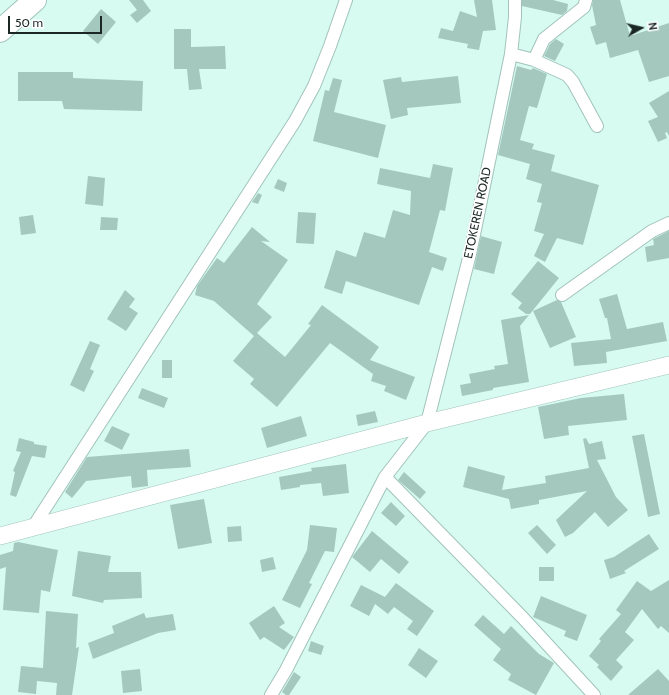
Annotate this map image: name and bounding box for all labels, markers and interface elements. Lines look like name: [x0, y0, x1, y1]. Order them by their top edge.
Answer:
scale bar: [10, 8, 104, 34]
north arrow: [621, 8, 661, 48]
text: 50 m: [15, 15, 43, 30]
text: N: [645, 22, 660, 31]
street label: ETOKEREN ROAD: [461, 166, 495, 260]

